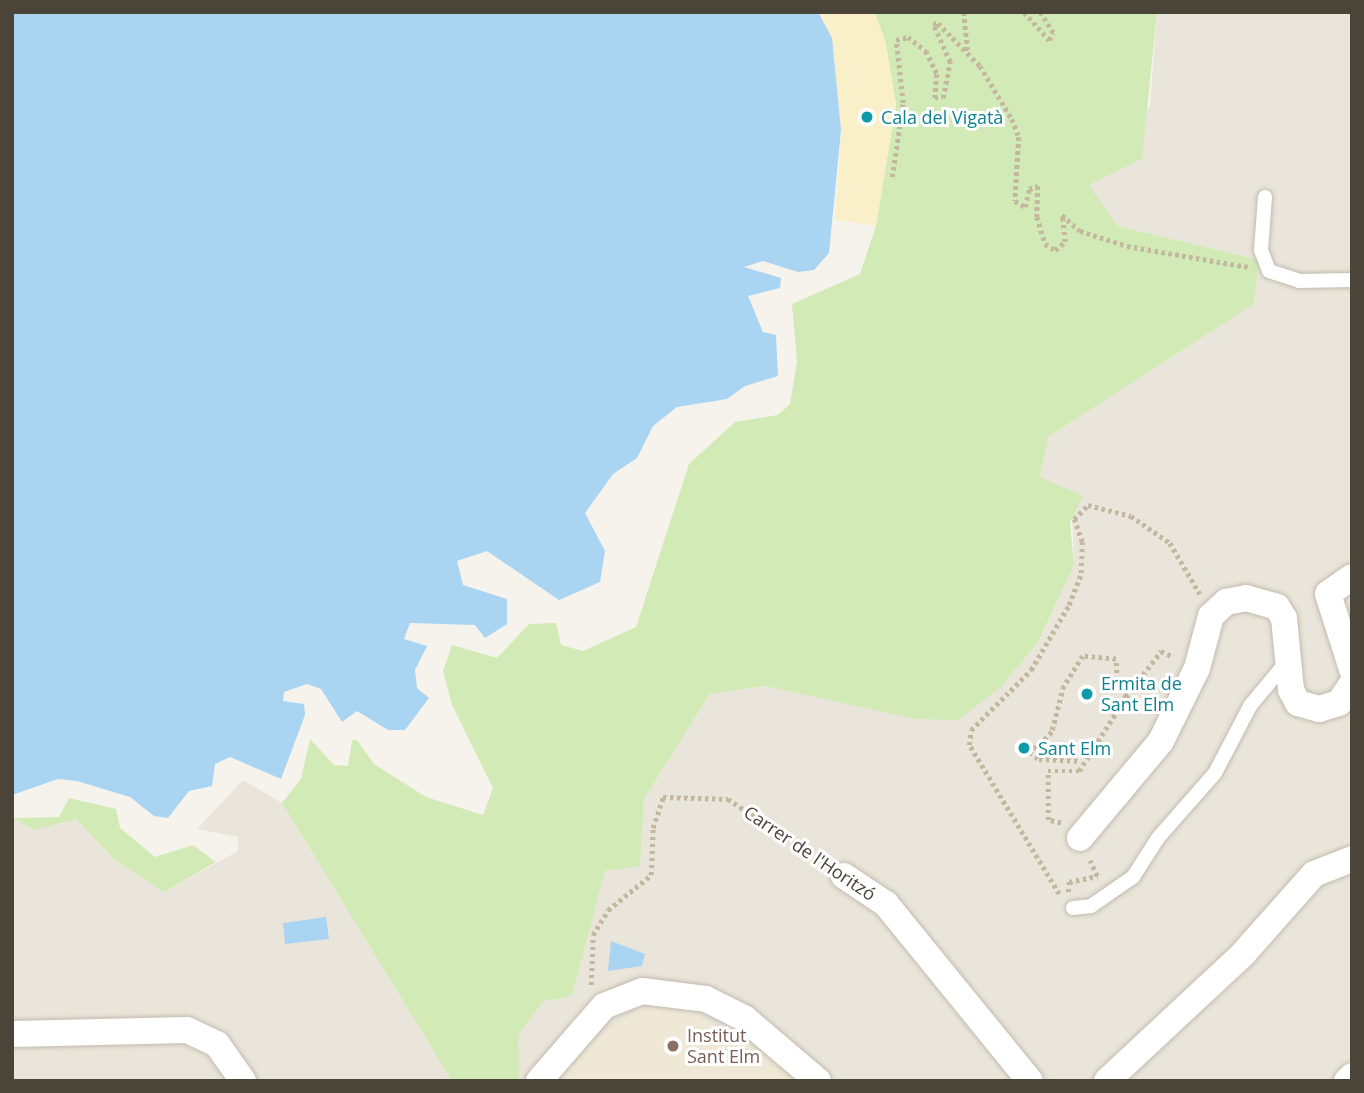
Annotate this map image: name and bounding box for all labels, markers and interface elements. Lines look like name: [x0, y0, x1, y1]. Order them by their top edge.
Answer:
place label: Cala del Vigatà: [881, 106, 1003, 128]
marker: Cala del Vigatà: [859, 109, 875, 125]
place label: Ermita de Sant Elm: [1101, 673, 1182, 716]
marker: Ermita de Sant Elm: [1079, 686, 1095, 702]
place label: Sant Elm: [1038, 737, 1111, 759]
marker: Sant Elm: [1016, 740, 1032, 756]
street label: Carrer de l'Horitzó: [740, 801, 880, 905]
place label: Institut Sant Elm: [687, 1025, 760, 1068]
marker: Institut Sant Elm: [665, 1038, 681, 1054]

